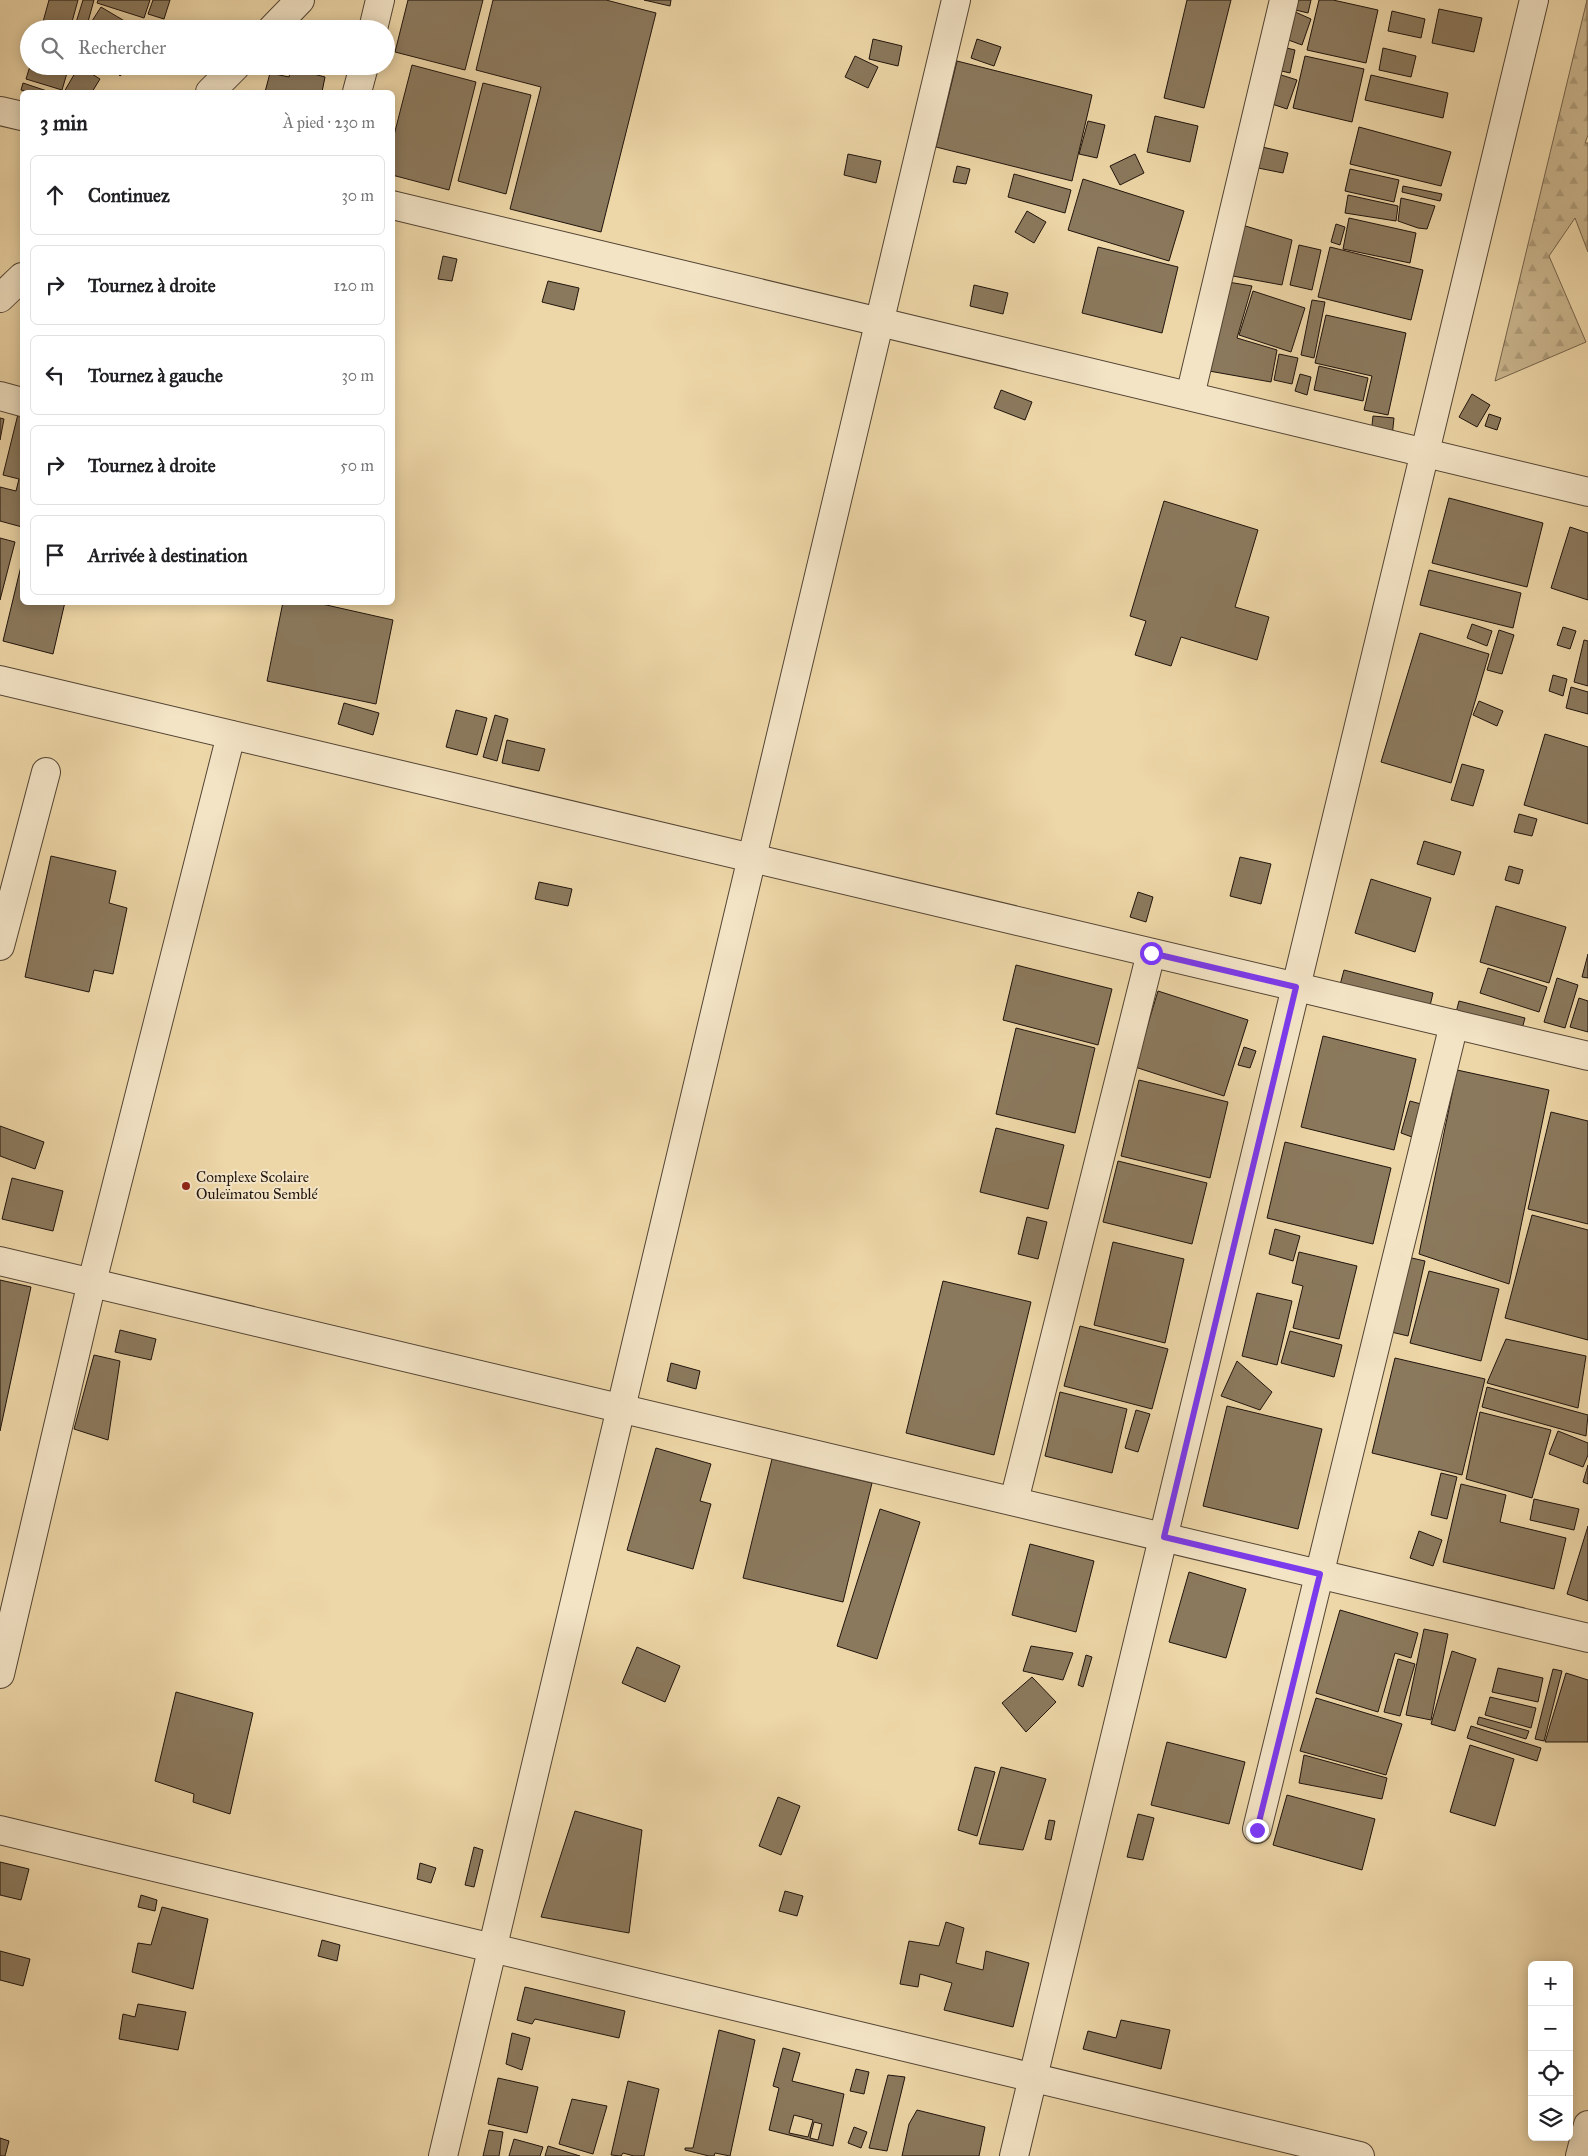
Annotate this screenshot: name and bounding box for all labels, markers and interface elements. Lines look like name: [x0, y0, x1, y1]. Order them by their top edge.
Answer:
search box: [20, 20, 395, 75]
icon: search: [38, 34, 66, 62]
text: Rechercher: [78, 36, 166, 59]
text: 3 min: [40, 110, 88, 136]
text: À pied · 230 m: [283, 113, 375, 132]
icon: ahead: [41, 181, 69, 209]
text: Continuez: [88, 184, 170, 207]
text: 30 m: [341, 186, 374, 205]
icon: right: [41, 271, 69, 299]
text: Tournez à droite: [88, 274, 216, 297]
text: 120 m: [334, 276, 374, 295]
icon: left: [41, 361, 69, 389]
text: Tournez à gauche: [88, 364, 223, 387]
text: 30 m: [341, 366, 374, 385]
icon: right: [41, 451, 69, 479]
text: Tournez à droite: [88, 454, 216, 477]
text: 50 m: [340, 456, 374, 475]
icon: arrive: [41, 541, 69, 569]
text: Arrivée à destination: [88, 544, 247, 567]
route start: [1140, 942, 1163, 965]
place label: Complexe Scolaire Ouleïmatou Semblé: [196, 1168, 319, 1203]
marker: Complexe Scolaire Ouleïmatou Semblé: [180, 1180, 192, 1192]
route end: [1246, 1819, 1269, 1842]
map controls: [1528, 1961, 1573, 2141]
button: +: [1528, 1961, 1573, 2006]
button: −: [1528, 2006, 1573, 2051]
button: locate: [1528, 2051, 1573, 2096]
button: layers: [1528, 2096, 1573, 2141]

